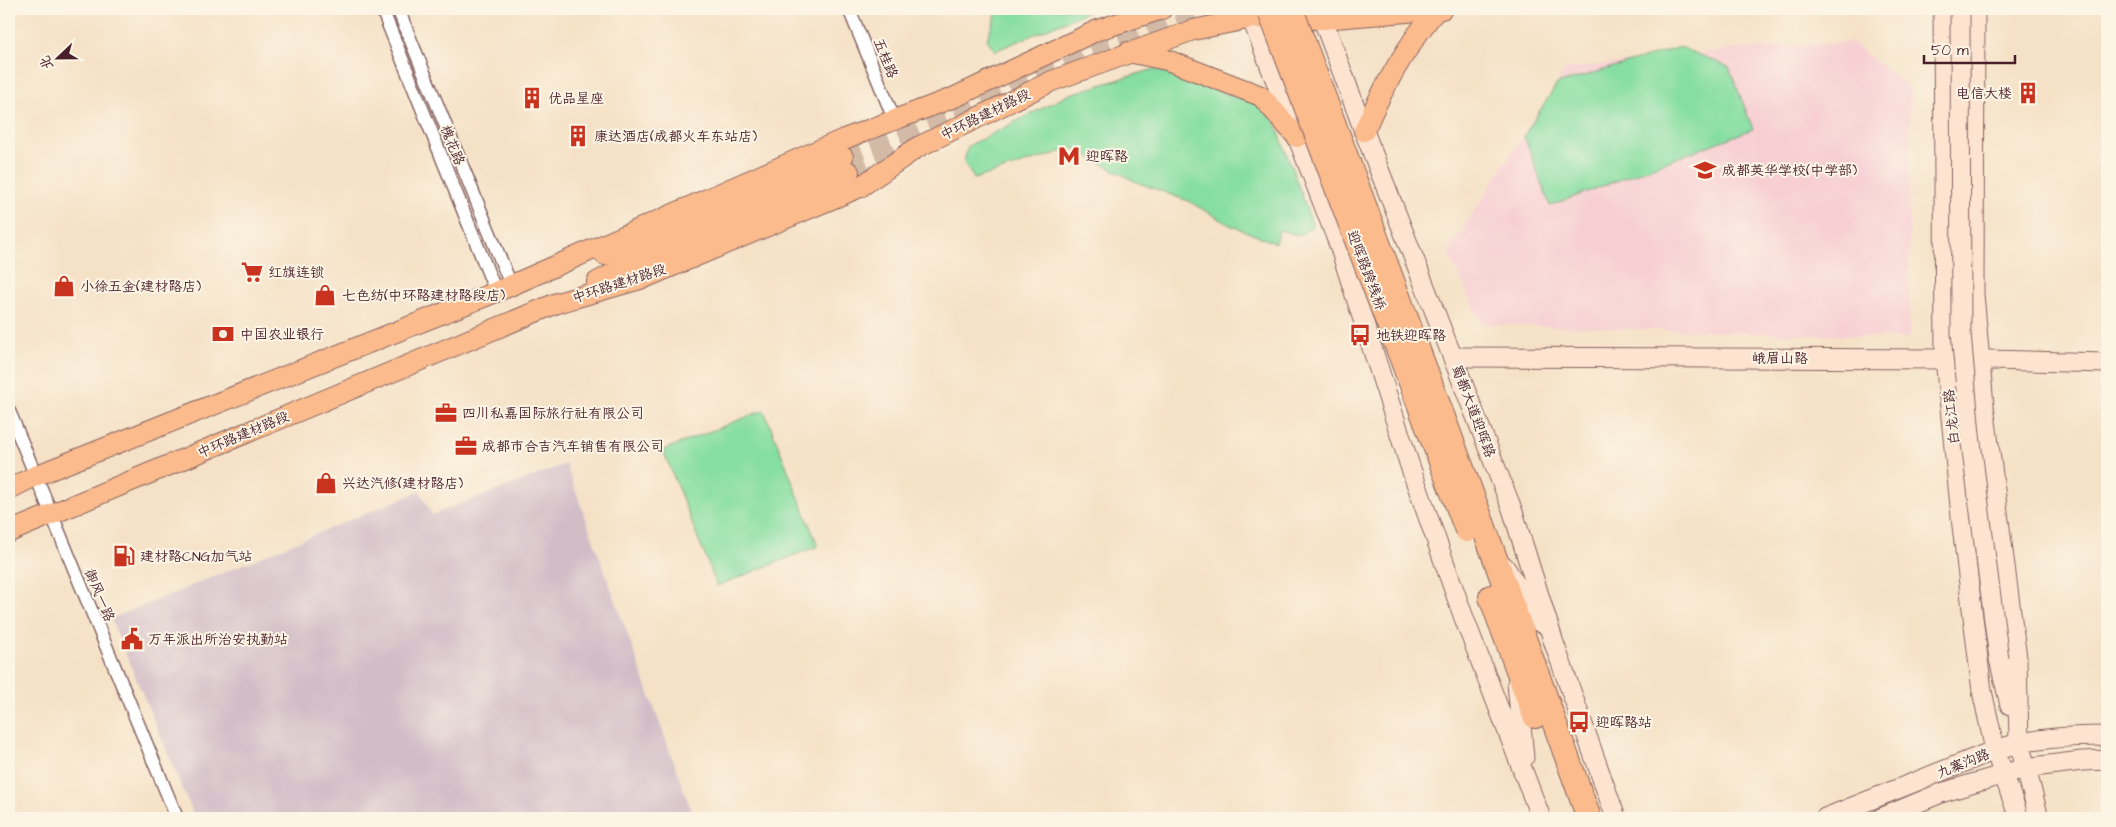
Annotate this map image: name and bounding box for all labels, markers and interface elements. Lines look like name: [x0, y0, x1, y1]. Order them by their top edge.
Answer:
north arrow: [32, 32, 82, 82]
scale bar: [1924, 32, 2015, 64]
street label: 五桂路: [868, 35, 902, 82]
text: 50 m: [1931, 40, 1969, 61]
text: 北: [35, 52, 59, 73]
building icon: 电信大楼: [2015, 80, 2041, 106]
street label: 中环路建材路段: [937, 84, 1034, 145]
place label: 电信大楼: [1956, 84, 2012, 104]
building icon: 优品星座: [519, 85, 545, 111]
place label: 优品星座: [548, 89, 604, 109]
street label: 槐花路: [435, 122, 469, 169]
building icon: 康达酒店(成都火车东站店): [565, 123, 591, 149]
place label: 康达酒店(成都火车东站店): [594, 127, 757, 147]
metro station icon: 迎晖路: [1056, 143, 1082, 169]
place label: 迎晖路: [1086, 147, 1128, 167]
school or university icon: 成都英华学校(中学部): [1692, 157, 1718, 183]
place label: 成都英华学校(中学部): [1722, 161, 1857, 181]
street label: 迎晖路跨线桥: [1342, 228, 1390, 313]
supermarket icon: 红旗连锁: [239, 259, 265, 285]
street label: 中环路建材路段: [570, 259, 669, 309]
place label: 红旗连锁: [268, 263, 324, 283]
shop icon: 小徐五金(建材路店): [51, 273, 77, 299]
place label: 小徐五金(建材路店): [80, 277, 201, 297]
shop icon: 七色纺(中环路建材路段店): [312, 282, 338, 308]
place label: 七色纺(中环路建材路段店): [342, 286, 505, 306]
bank icon: 中国农业银行: [210, 321, 236, 347]
bus stop icon: 地铁迎晖路: [1347, 322, 1373, 348]
place label: 中国农业银行: [240, 325, 324, 345]
place label: 地铁迎晖路: [1376, 326, 1446, 346]
street label: 峨眉山路: [1752, 349, 1808, 369]
street label: 蜀都大道迎晖路: [1446, 362, 1500, 461]
street label: 白龙江路: [1939, 388, 1965, 446]
office icon: 四川私嘉国际旅行社有限公司: [433, 400, 459, 426]
place label: 四川私嘉国际旅行社有限公司: [462, 404, 644, 424]
street label: 中环路建材路段: [194, 407, 292, 463]
office icon: 成都市合吉汽车销售有限公司: [453, 433, 479, 459]
place label: 成都市合吉汽车销售有限公司: [482, 437, 664, 457]
shop icon: 兴达汽修(建材路店): [313, 470, 339, 496]
place label: 兴达汽修(建材路店): [342, 474, 463, 494]
fuel station icon: 建材路CNG加气站: [111, 543, 137, 569]
place label: 建材路CNG加气站: [140, 547, 252, 567]
street label: 御风一路: [79, 566, 119, 625]
public building icon: 万年派出所治安执勤站: [119, 626, 145, 652]
place label: 万年派出所治安执勤站: [148, 630, 288, 650]
bus stop icon: 迎晖路站: [1566, 709, 1592, 735]
place label: 迎晖路站: [1596, 713, 1652, 733]
street label: 九寨沟路: [1934, 744, 1993, 784]

